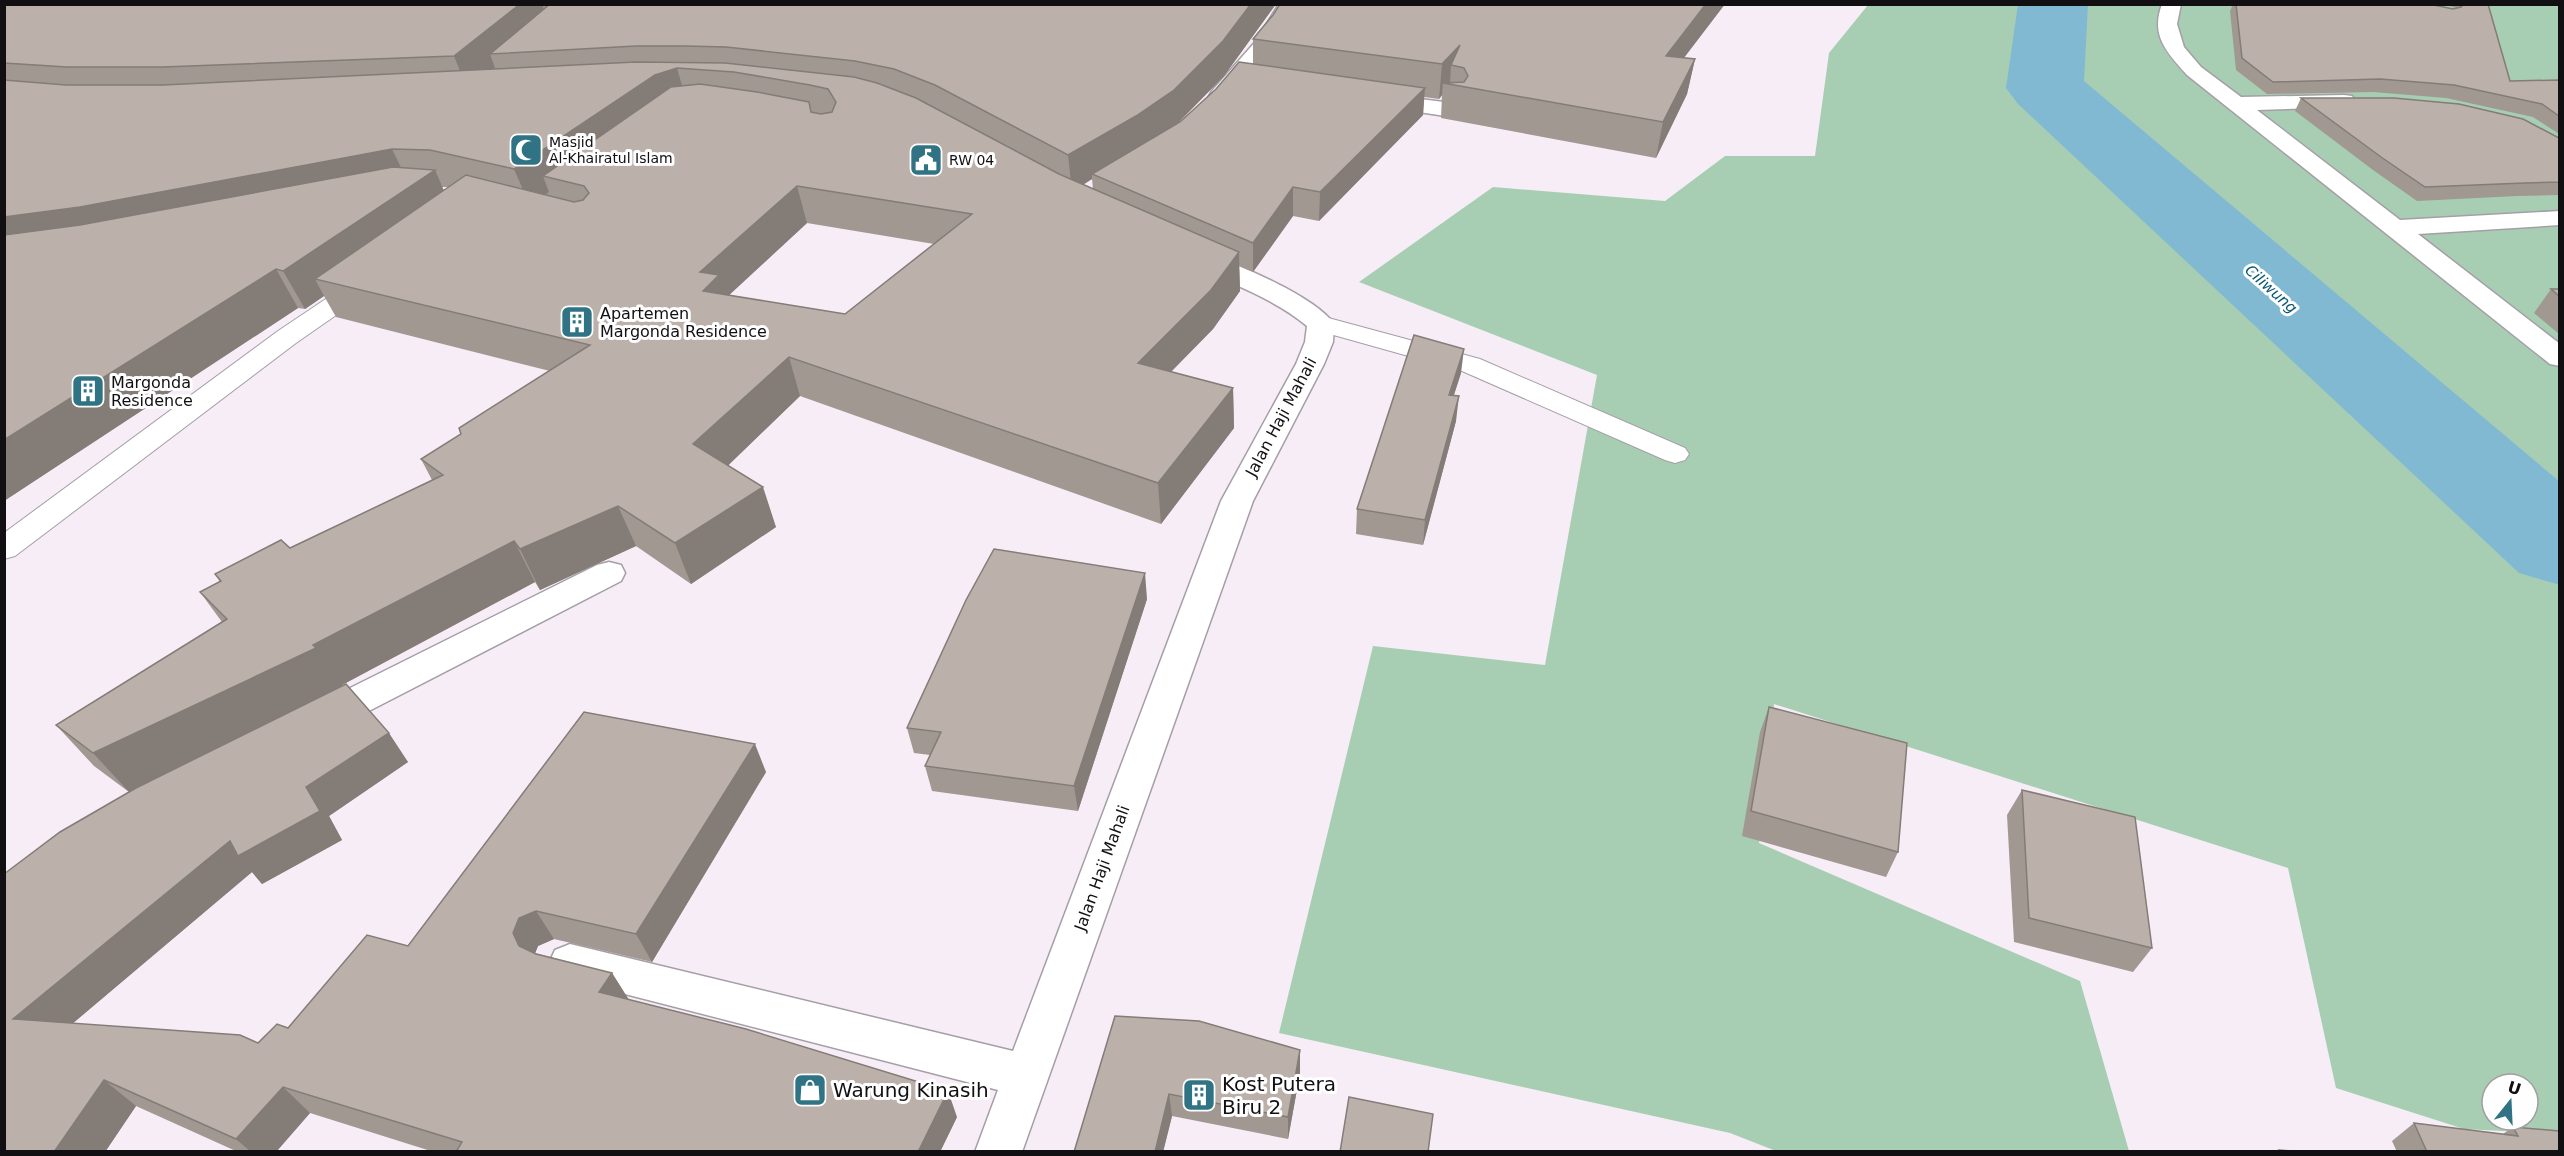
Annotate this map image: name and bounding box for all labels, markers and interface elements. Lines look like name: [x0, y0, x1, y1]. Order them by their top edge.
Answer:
mosque icon: Masjid Al-Khairatul Islam: [508, 132, 544, 168]
place label: Masjid Al-Khairatul Islam: [549, 134, 673, 166]
public building icon: RW 04: [908, 142, 944, 178]
place label: RW 04: [949, 152, 994, 168]
water label: Ciliwung: [2241, 261, 2301, 317]
building icon: Apartemen Margonda Residence: [559, 304, 595, 340]
place label: Apartemen Margonda Residence: [600, 304, 767, 341]
street label: Jalan Haji Mahali: [1241, 354, 1320, 481]
building icon: Margonda Residence: [70, 373, 106, 409]
place label: Margonda Residence: [111, 373, 193, 410]
street label: Jalan Haji Mahali: [1070, 803, 1134, 934]
shop icon: Warung Kinasih: [792, 1072, 828, 1108]
place label: Kost Putera Biru 2: [1222, 1072, 1336, 1119]
north arrow: [2480, 1072, 2540, 1132]
building icon: Kost Putera Biru 2: [1181, 1077, 1217, 1113]
text: U: [2505, 1077, 2524, 1099]
place label: Warung Kinasih: [833, 1078, 989, 1102]

